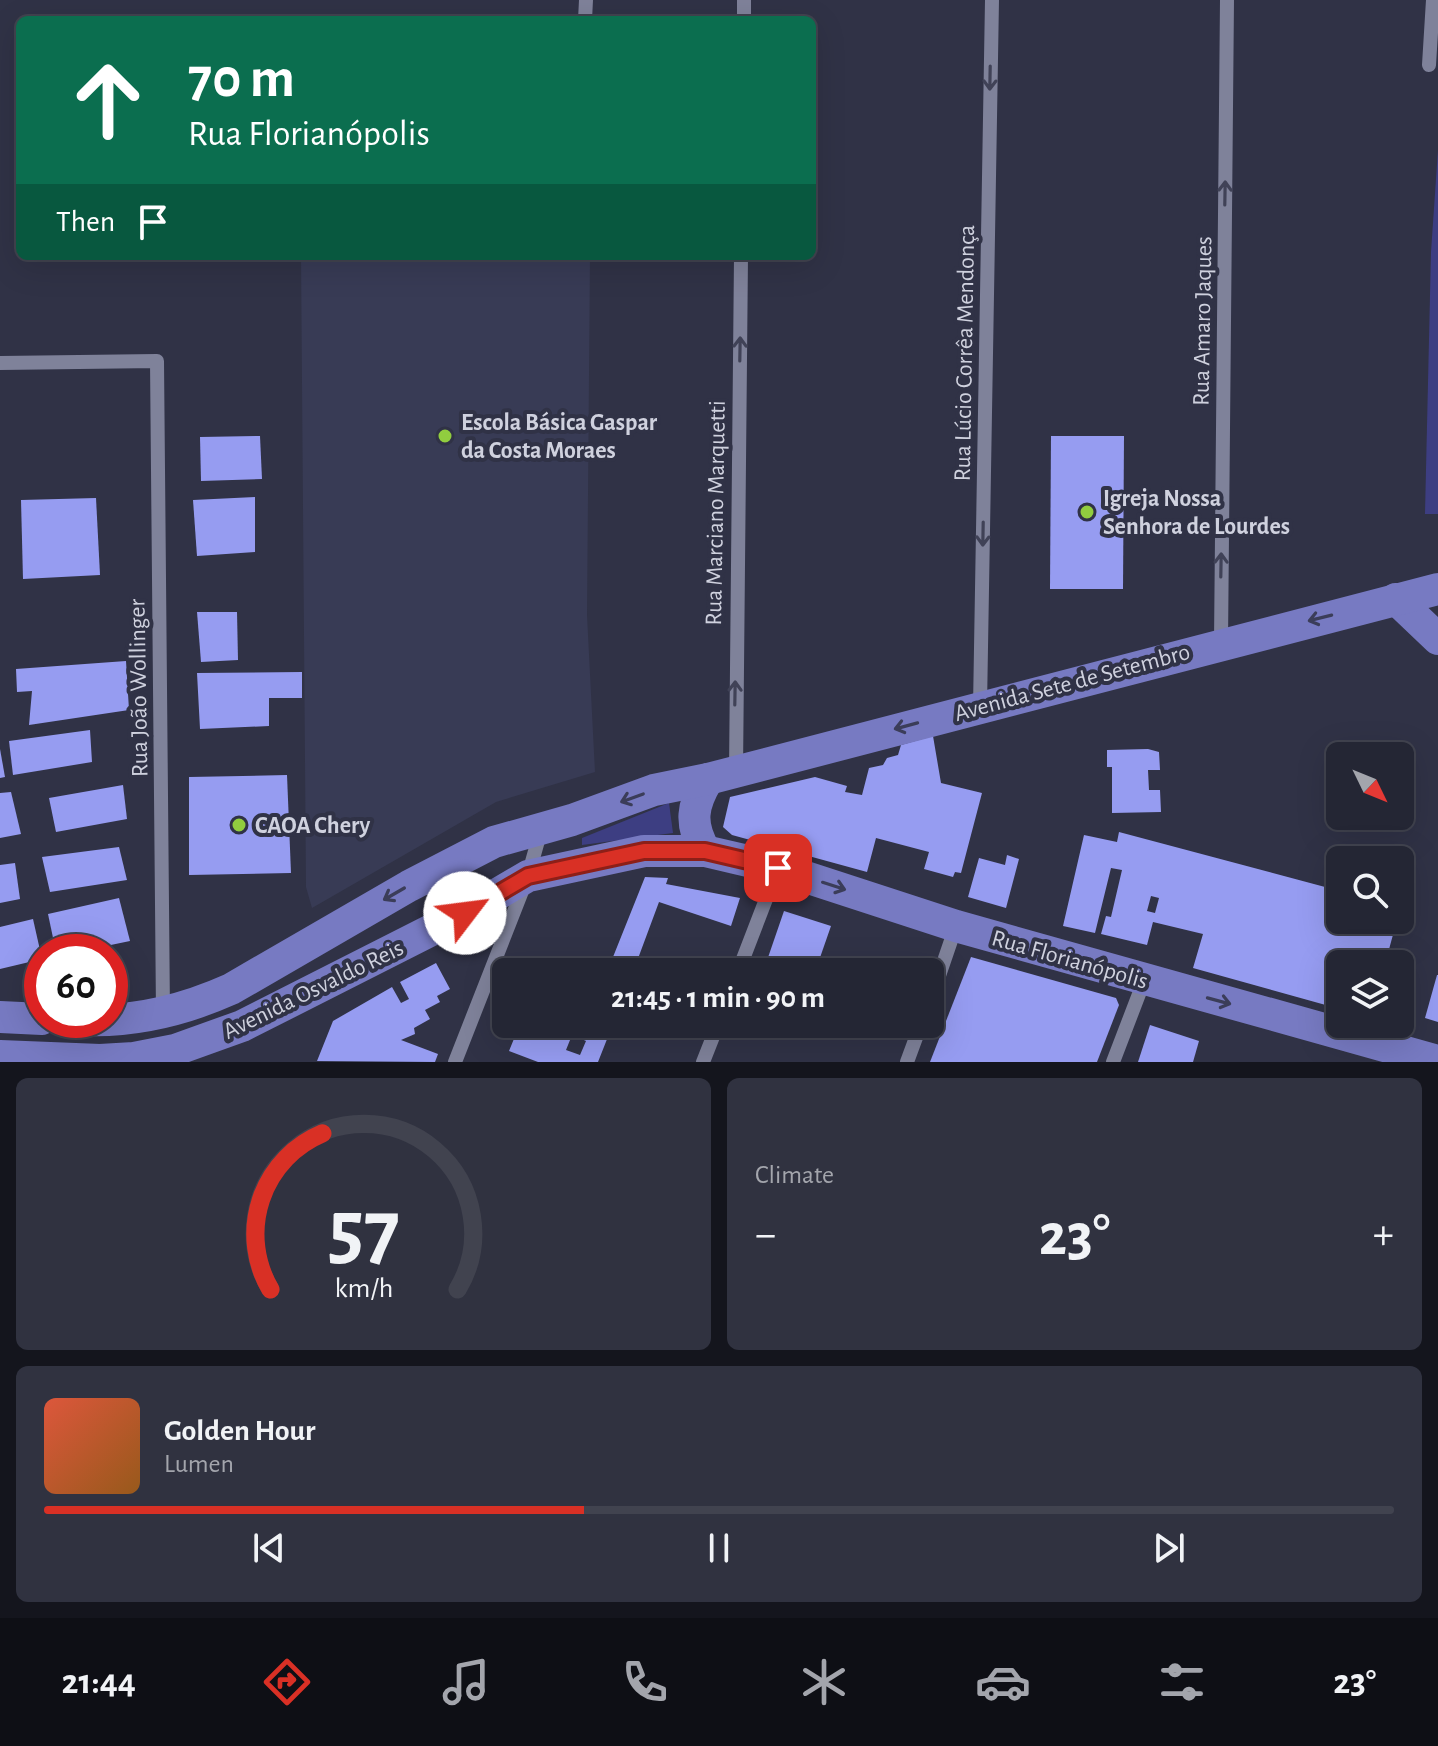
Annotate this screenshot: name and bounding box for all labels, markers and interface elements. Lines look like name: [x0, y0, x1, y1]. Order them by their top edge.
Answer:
icon: ahead: [56, 48, 160, 152]
text: 70 m: [188, 51, 295, 107]
one-way arrow: [983, 64, 998, 91]
text: Rua Florianópolis: [188, 116, 430, 152]
one-way arrow: [1217, 180, 1233, 207]
icon: arrive: [131, 200, 175, 244]
text: Then: [56, 207, 115, 237]
street label: Rua Lúcio Corrêa Mendonça: [951, 225, 979, 482]
street label: Rua Amaro Jaques: [1190, 236, 1216, 406]
one-way arrow: [732, 336, 747, 363]
street label: Rua Marciano Marquetti: [702, 400, 730, 626]
place label: Escola Básica Gaspar da Costa Moraes: [461, 411, 658, 463]
marker: Escola Básica Gaspar da Costa Moraes: [436, 427, 454, 445]
place label: Igreja Nossa Senhora de Lourdes: [1103, 487, 1290, 539]
marker: Igreja Nossa Senhora de Lourdes: [1078, 503, 1096, 521]
one-way arrow: [975, 520, 990, 547]
one-way arrow: [1213, 552, 1229, 579]
street label: Rua João Wollinger: [125, 598, 153, 777]
one-way arrow: [1308, 611, 1334, 626]
street label: Avenida Sete de Setembro: [952, 640, 1193, 726]
one-way arrow: [727, 680, 743, 707]
one-way arrow: [894, 719, 919, 734]
north arrow: [1326, 742, 1414, 830]
map controls: [1326, 742, 1414, 1038]
one-way arrow: [620, 791, 645, 806]
place label: CAOA Chery: [255, 814, 370, 838]
marker: CAOA Chery: [230, 816, 248, 834]
pin: [744, 834, 812, 902]
icon: arrive: [756, 846, 800, 890]
button: search: [1326, 846, 1414, 934]
position arrow: [423, 871, 507, 955]
one-way arrow: [821, 880, 846, 894]
one-way arrow: [383, 886, 406, 902]
street label: Rua Florianópolis: [989, 926, 1151, 994]
speed limit sign: 60: [24, 934, 128, 1038]
street label: Avenida Osvaldo Reis: [220, 936, 407, 1044]
button: layers: [1326, 950, 1414, 1038]
text: 21:45 · 1 min · 90 m: [611, 983, 825, 1013]
one-way arrow: [1206, 995, 1232, 1010]
text: Climate: [755, 1162, 834, 1188]
text: 57: [328, 1189, 399, 1273]
text: 23°: [1039, 1206, 1110, 1266]
text: −: [755, 1213, 776, 1257]
text: +: [1373, 1213, 1394, 1257]
text: km/h: [334, 1274, 393, 1303]
text: Golden Hour: [164, 1416, 316, 1446]
text: Lumen: [164, 1451, 234, 1477]
icon: previous: [247, 1526, 291, 1570]
icon: pause: [697, 1526, 741, 1570]
icon: next: [1147, 1526, 1191, 1570]
icon: directions: [259, 1654, 315, 1710]
icon: music: [438, 1654, 494, 1710]
icon: phone: [617, 1654, 673, 1710]
icon: climate: [796, 1654, 852, 1710]
icon: car: [975, 1654, 1031, 1710]
icon: filters: [1154, 1654, 1210, 1710]
text: 21:44: [62, 1664, 136, 1700]
text: 23°: [1333, 1664, 1376, 1700]

